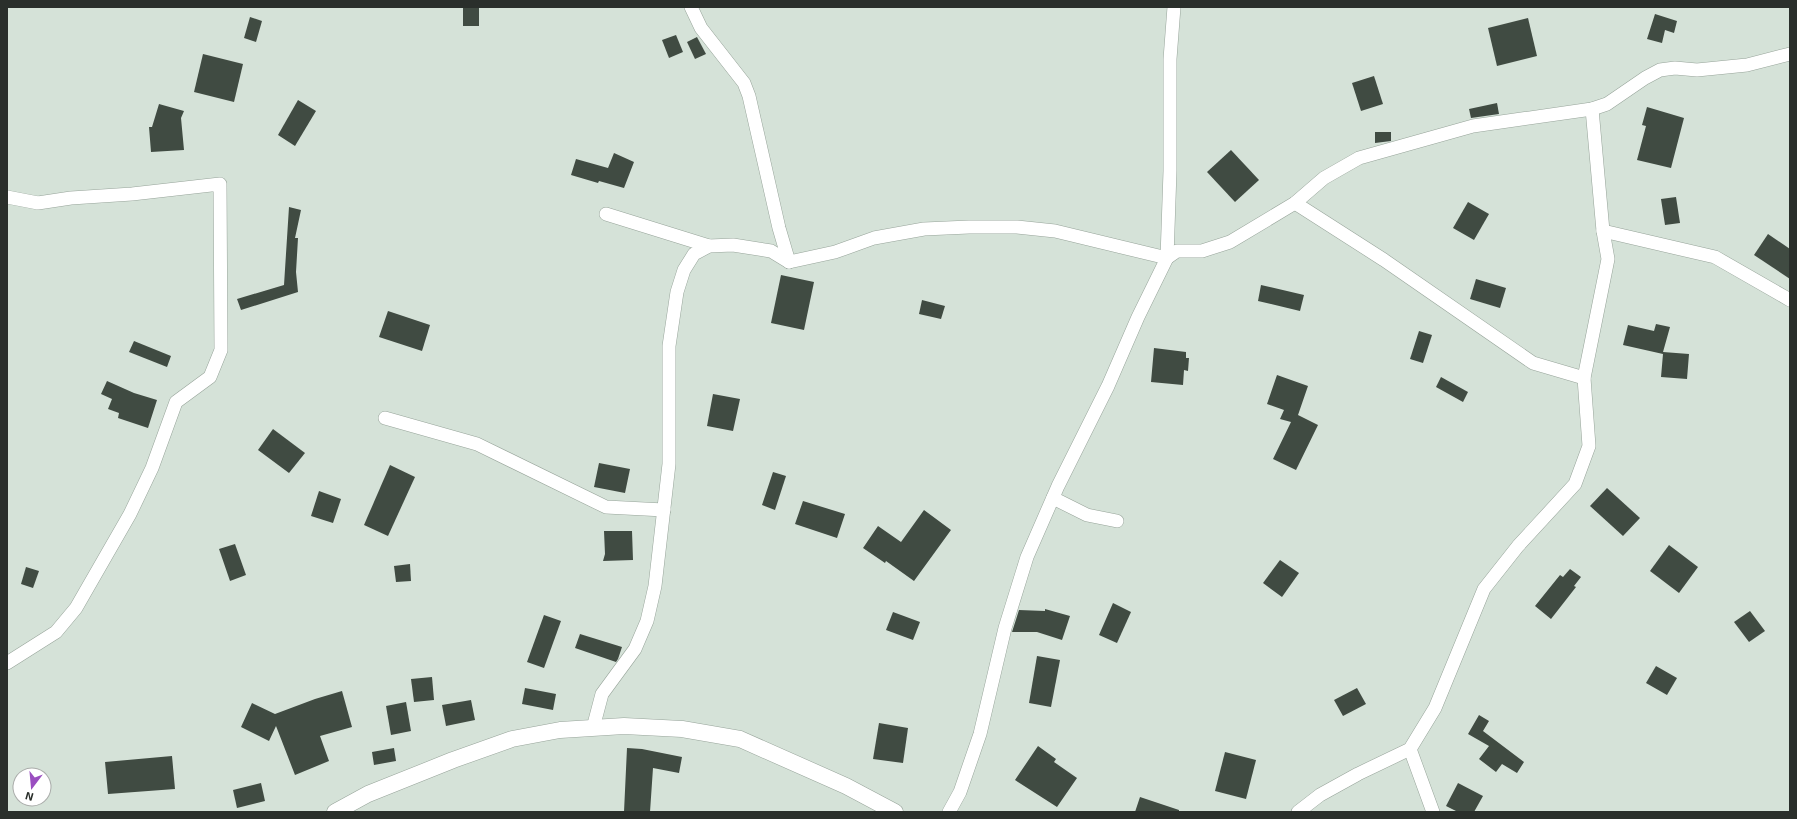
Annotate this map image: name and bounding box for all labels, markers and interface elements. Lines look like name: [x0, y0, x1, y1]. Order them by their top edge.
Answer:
north arrow: [12, 767, 52, 807]
text: N: [23, 790, 35, 804]

